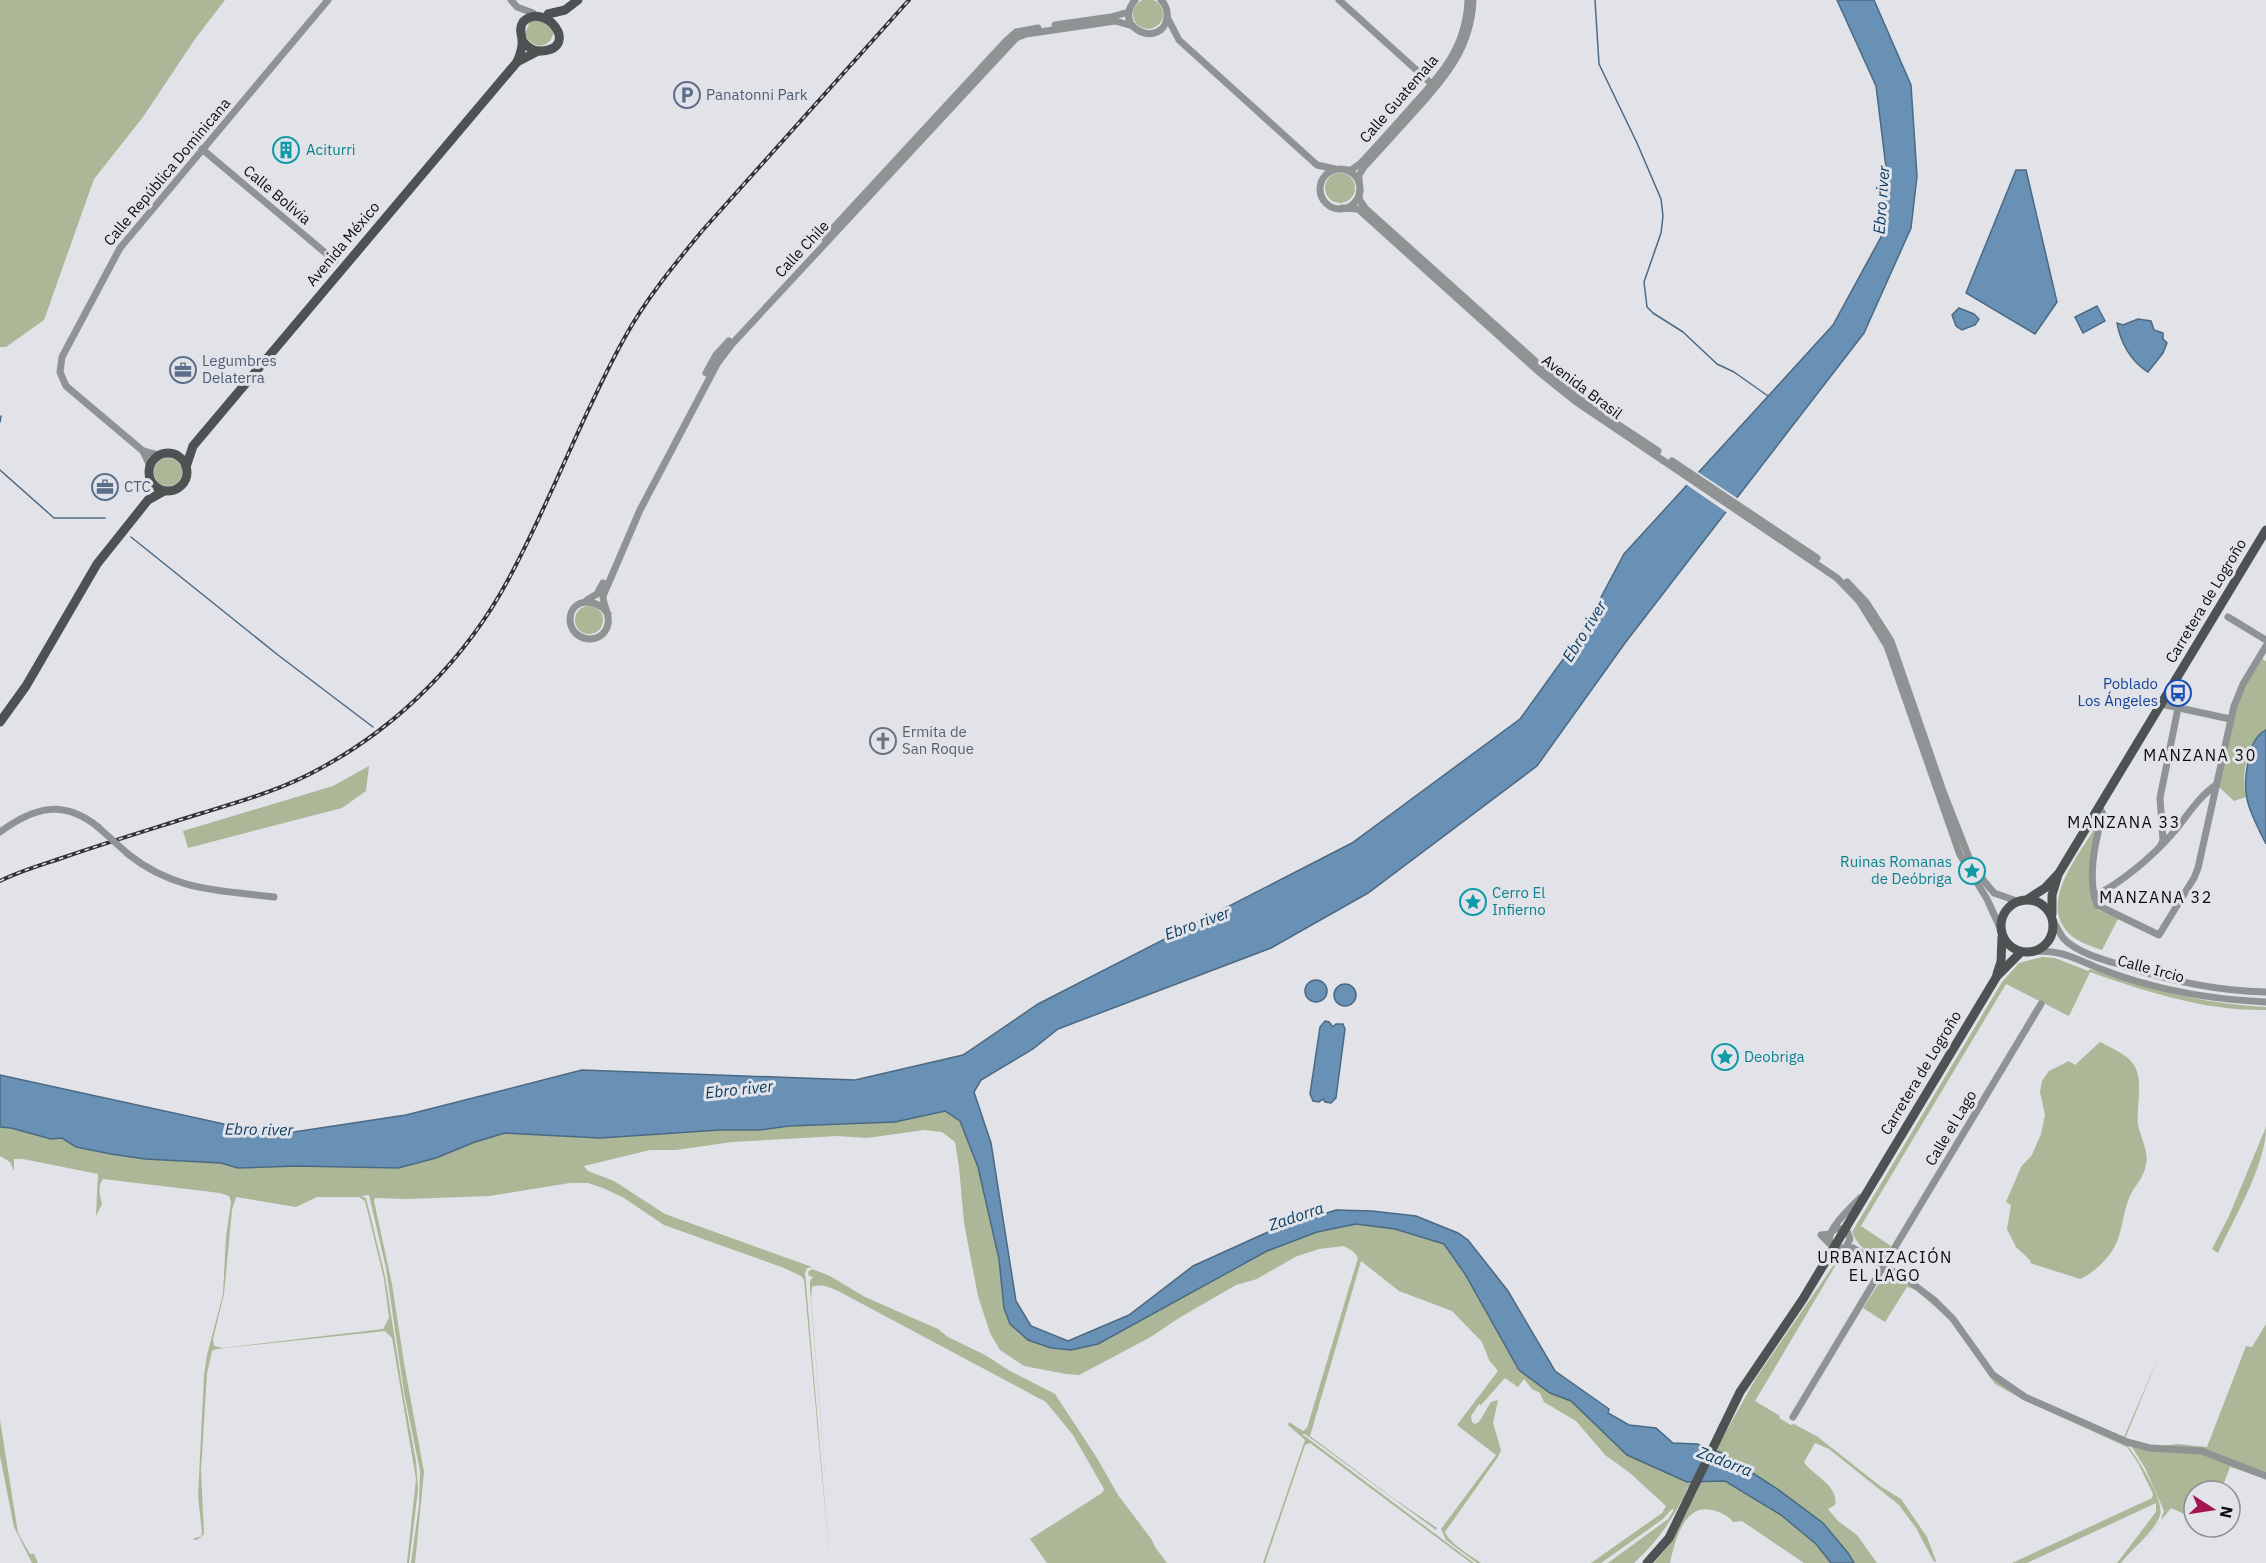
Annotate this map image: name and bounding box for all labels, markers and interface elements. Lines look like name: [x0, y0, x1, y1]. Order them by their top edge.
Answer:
street label: Calle Guatemala: [1355, 51, 1442, 147]
parking icon: Panatonni Park: [672, 80, 702, 110]
place label: Panatonni Park: [706, 85, 808, 104]
street label: Calle República Dominicana: [99, 94, 234, 250]
building icon: Aciturri: [271, 135, 301, 165]
place label: Aciturri: [306, 140, 355, 159]
street label: Calle Bolivia: [240, 161, 315, 228]
water label: Ebro river: [1869, 164, 1893, 235]
street label: Avenida México: [302, 197, 384, 290]
street label: Calle Chile: [770, 216, 833, 281]
street label: Avenida Brasil: [1538, 350, 1626, 423]
place label: Legumbres Delaterra: [202, 351, 277, 387]
office icon: Legumbres Delaterra: [168, 355, 198, 385]
office icon: CTC: [90, 472, 120, 502]
place label: CTC: [124, 477, 151, 496]
street label: Carretera de Logroño: [2161, 535, 2250, 666]
water label: Ebro river: [1557, 596, 1611, 665]
place label: Poblado Los Ángeles: [2078, 674, 2158, 710]
bus stop icon: Poblado Los Ángeles: [2163, 678, 2193, 708]
place label: Ermita de San Roque: [902, 722, 974, 758]
church icon: Ermita de San Roque: [868, 726, 898, 756]
district label: MANZANA 30: [2143, 745, 2257, 765]
district label: MANZANA 33: [2067, 812, 2181, 832]
place label: Ruinas Romanas de Deóbriga: [1840, 852, 1952, 888]
place icon: Ruinas Romanas de Deóbriga: [1957, 856, 1987, 886]
place label: Cerro El Infierno: [1492, 883, 1546, 919]
place icon: Cerro El Infierno: [1458, 887, 1488, 917]
district label: MANZANA 32: [2099, 887, 2213, 907]
water label: Ebro river: [1162, 902, 1234, 944]
street label: Calle Ircio: [2116, 951, 2187, 987]
street label: Carretera de Logroño: [1876, 1007, 1965, 1138]
place icon: Deobriga: [1710, 1042, 1740, 1072]
place label: Deobriga: [1744, 1047, 1805, 1066]
water label: Ebro river: [704, 1075, 775, 1103]
street label: Calle el Lago: [1921, 1087, 1981, 1169]
water label: Ebro river: [225, 1118, 294, 1140]
water label: Zadorra: [1265, 1197, 1326, 1235]
district label: URBANIZACIÓN EL LAGO: [1817, 1246, 1953, 1285]
water label: Zadorra: [1694, 1441, 1755, 1481]
north arrow: [2182, 1479, 2242, 1539]
text: N: [2216, 1504, 2238, 1520]

